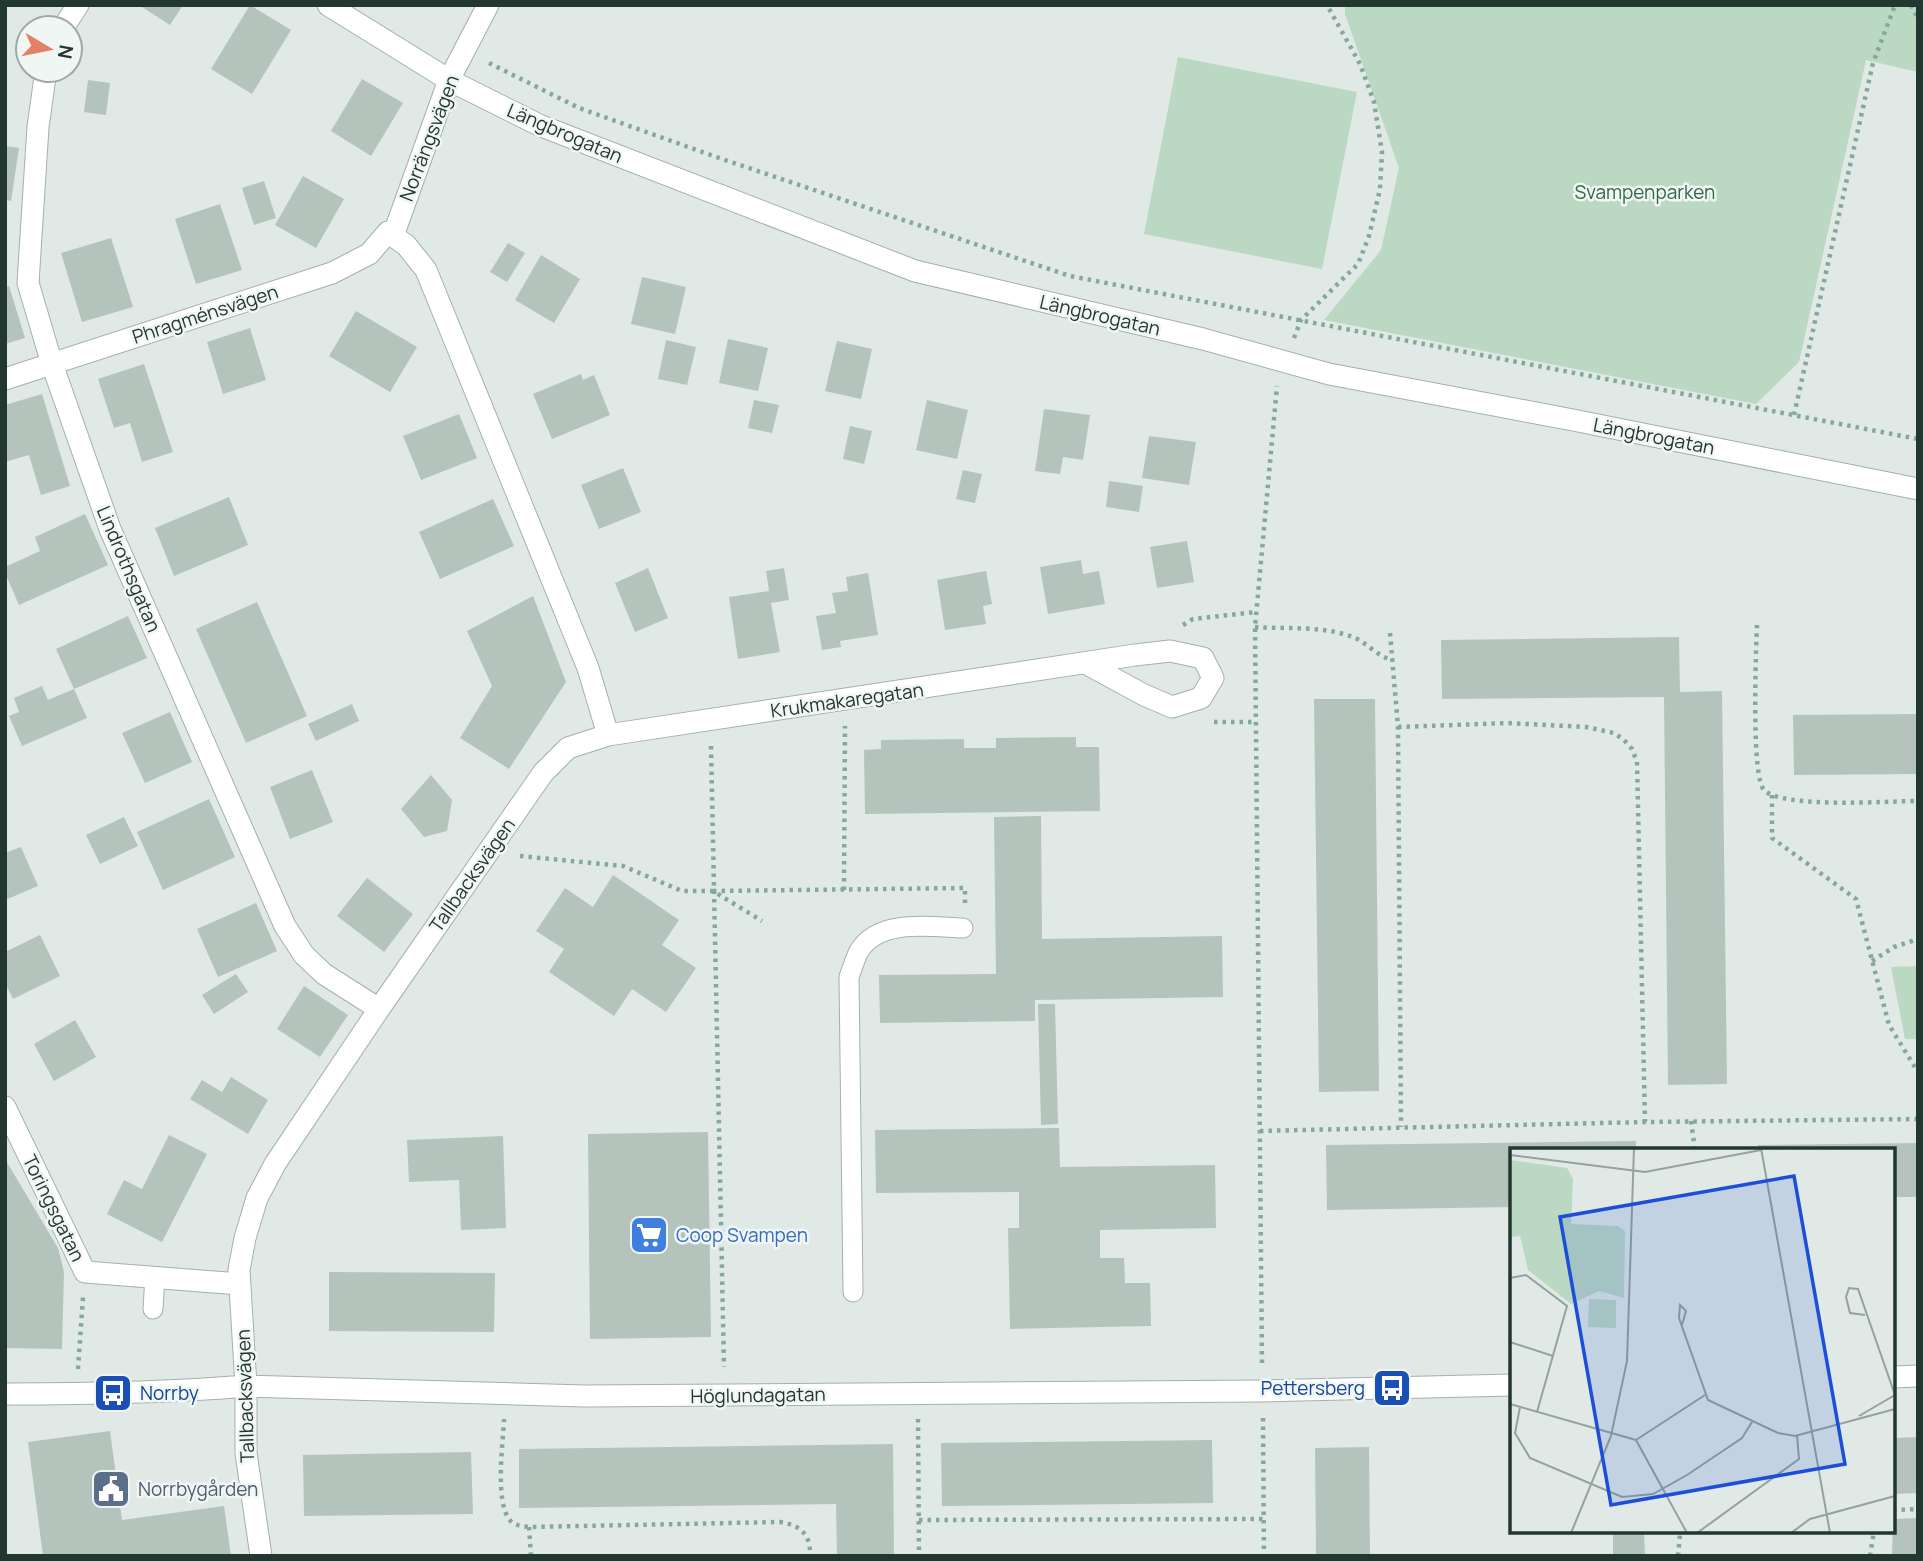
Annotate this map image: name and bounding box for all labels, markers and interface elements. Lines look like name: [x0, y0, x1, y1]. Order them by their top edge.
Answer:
north arrow: [14, 14, 84, 84]
text: N: [52, 43, 80, 61]
street label: Norrängsvägen: [393, 71, 465, 205]
street label: Längbrogatan: [503, 97, 627, 169]
park label: Svampenparken: [1575, 179, 1715, 205]
street label: Phragménsvägen: [129, 278, 281, 350]
street label: Längbrogatan: [1037, 288, 1163, 342]
street label: Längbrogatan: [1591, 411, 1717, 461]
street label: Lindrothsgatan: [91, 502, 167, 636]
street label: Krukmakaregatan: [769, 676, 925, 724]
street label: Tallbacksvägen: [423, 813, 521, 937]
inset map: [1510, 1148, 1895, 1533]
street label: Toringsgatan: [17, 1150, 91, 1266]
supermarket icon: Coop Svampen: [628, 1214, 670, 1256]
place label: Coop Svampen: [676, 1222, 808, 1248]
street label: Tallbacksvägen: [230, 1329, 260, 1463]
bus stop icon: Pettersberg: [1371, 1367, 1413, 1409]
bus stop icon: Norrby: [92, 1372, 134, 1414]
place label: Pettersberg: [1261, 1375, 1365, 1401]
place label: Norrby: [140, 1380, 199, 1406]
street label: Höglundagatan: [690, 1381, 826, 1409]
public building icon: Norrbygården: [90, 1468, 132, 1510]
place label: Norrbygården: [138, 1476, 258, 1502]

